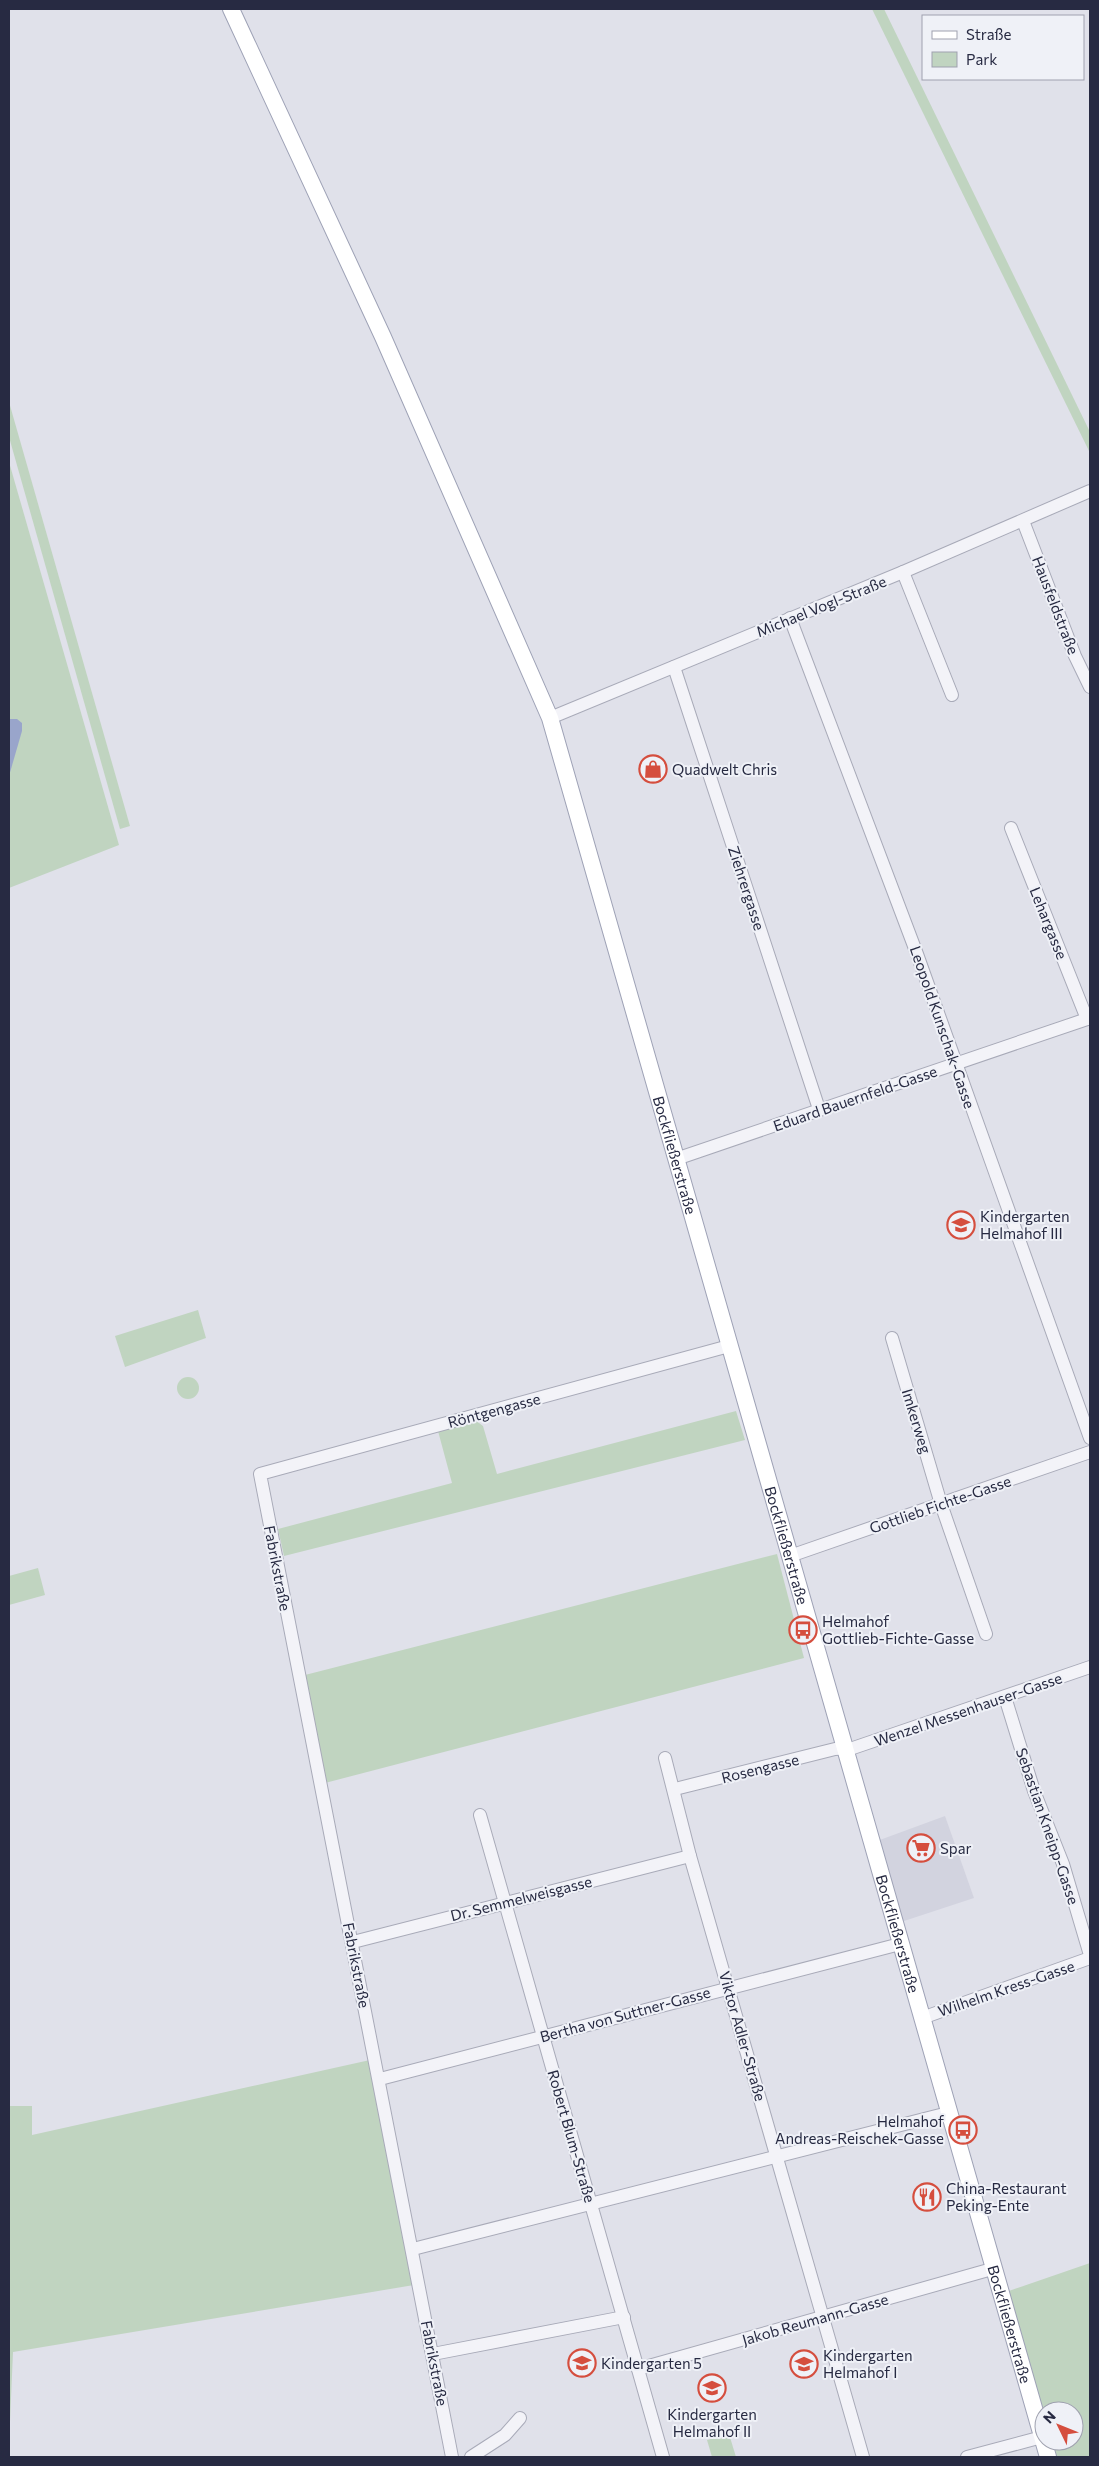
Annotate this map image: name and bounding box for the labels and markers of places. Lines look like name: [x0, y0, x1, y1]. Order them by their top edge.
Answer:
shop icon: Quadwelt Chris: [638, 754, 668, 784]
place label: Quadwelt Chris: [672, 760, 777, 778]
place label: Kindergarten Helmahof III: [980, 1207, 1070, 1242]
school or university icon: Kindergarten Helmahof III: [946, 1210, 976, 1240]
place label: Helmahof Gottlieb-Fichte-Gasse: [822, 1612, 974, 1647]
bus stop icon: Helmahof Gottlieb-Fichte-Gasse: [788, 1615, 818, 1645]
supermarket icon: Spar: [906, 1833, 936, 1863]
place label: Spar: [940, 1839, 972, 1857]
place label: Helmahof Andreas-Reischek-Gasse: [775, 2112, 944, 2147]
bus stop icon: Helmahof Andreas-Reischek-Gasse: [948, 2115, 978, 2145]
place label: China-Restaurant Peking-Ente: [946, 2179, 1067, 2214]
restaurant icon: China-Restaurant Peking-Ente: [912, 2182, 942, 2212]
place label: Kindergarten Helmahof I: [823, 2346, 913, 2381]
school or university icon: Kindergarten 5: [567, 2348, 597, 2378]
school or university icon: Kindergarten Helmahof I: [789, 2349, 819, 2379]
place label: Kindergarten 5: [601, 2354, 702, 2372]
school or university icon: Kindergarten Helmahof II: [697, 2373, 727, 2403]
place label: Kindergarten Helmahof II: [667, 2405, 757, 2440]

